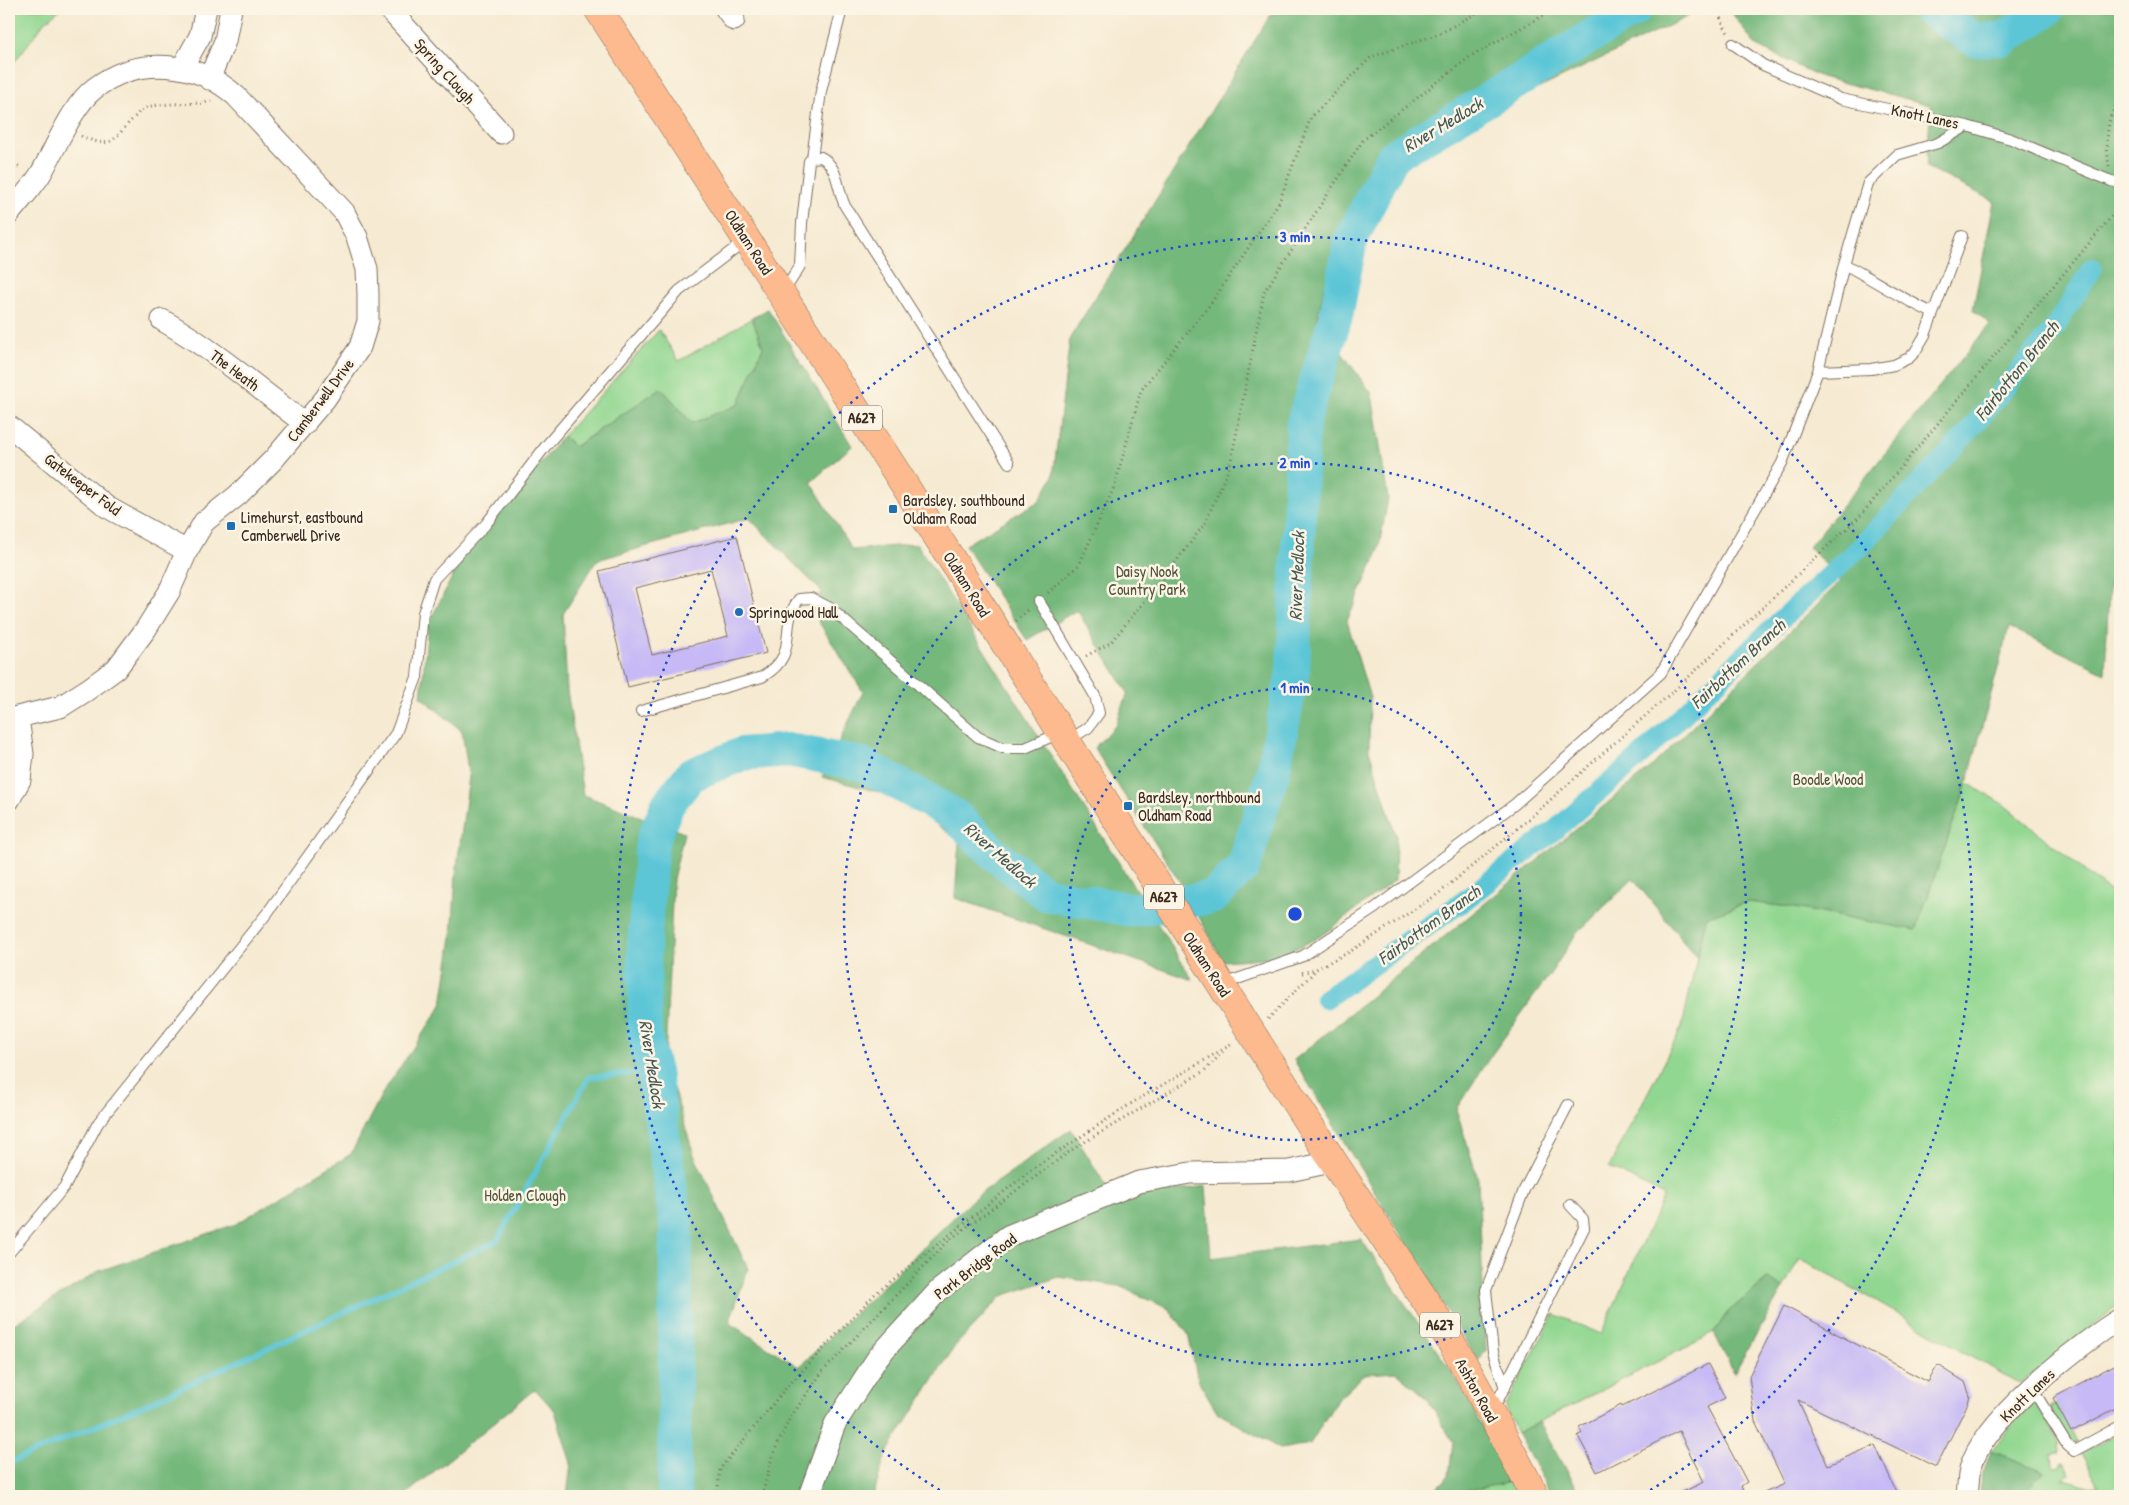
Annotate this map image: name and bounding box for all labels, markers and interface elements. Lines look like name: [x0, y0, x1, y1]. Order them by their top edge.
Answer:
street label: Spring Clough: [409, 33, 481, 109]
water label: River Medlock: [1398, 90, 1489, 158]
street label: Knott Lanes: [1889, 98, 1961, 134]
street label: Oldham Road: [720, 205, 778, 279]
text: 3 min: [1280, 226, 1310, 247]
water label: Fairbottom Branch: [1969, 315, 2065, 426]
street label: The Heath: [206, 344, 264, 396]
street label: Camberwell Drive: [281, 353, 359, 446]
road number: A627: [842, 406, 882, 430]
street label: Gatekeeper Fold: [40, 448, 126, 520]
text: 2 min: [1280, 452, 1311, 473]
place label: Bardsley, southbound Oldham Road: [903, 489, 1024, 529]
marker: Bardsley, southbound Oldham Road: [887, 503, 899, 515]
place label: Limehurst, eastbound Camberwell Drive: [241, 506, 363, 546]
marker: Limehurst, eastbound Camberwell Drive: [225, 520, 237, 532]
water label: River Medlock: [1282, 530, 1311, 621]
street label: Oldham Road: [938, 547, 996, 621]
park label: Daisy Nook Country Park: [1108, 560, 1186, 600]
place label: Springwood Hall: [749, 601, 838, 623]
marker: Springwood Hall: [733, 606, 745, 618]
water label: Fairbottom Branch: [1685, 612, 1792, 714]
text: 1 min: [1280, 677, 1310, 698]
park label: Boodle Wood: [1793, 768, 1863, 790]
place label: Bardsley, northbound Oldham Road: [1138, 786, 1260, 826]
marker: Bardsley, northbound Oldham Road: [1122, 800, 1134, 812]
water label: River Medlock: [959, 816, 1043, 894]
water label: Fairbottom Branch: [1372, 878, 1486, 970]
road number: A627: [1144, 884, 1184, 910]
centre of rings: [1286, 905, 1304, 923]
street label: Oldham Road: [1178, 927, 1236, 1001]
water label: River Medlock: [633, 1018, 672, 1111]
park label: Holden Clough: [484, 1184, 566, 1206]
street label: Park Bridge Road: [929, 1228, 1021, 1304]
road number: A627: [1420, 1312, 1460, 1338]
street label: Ashton Road: [1450, 1354, 1504, 1426]
street label: Knott Lanes: [1995, 1363, 2059, 1427]

